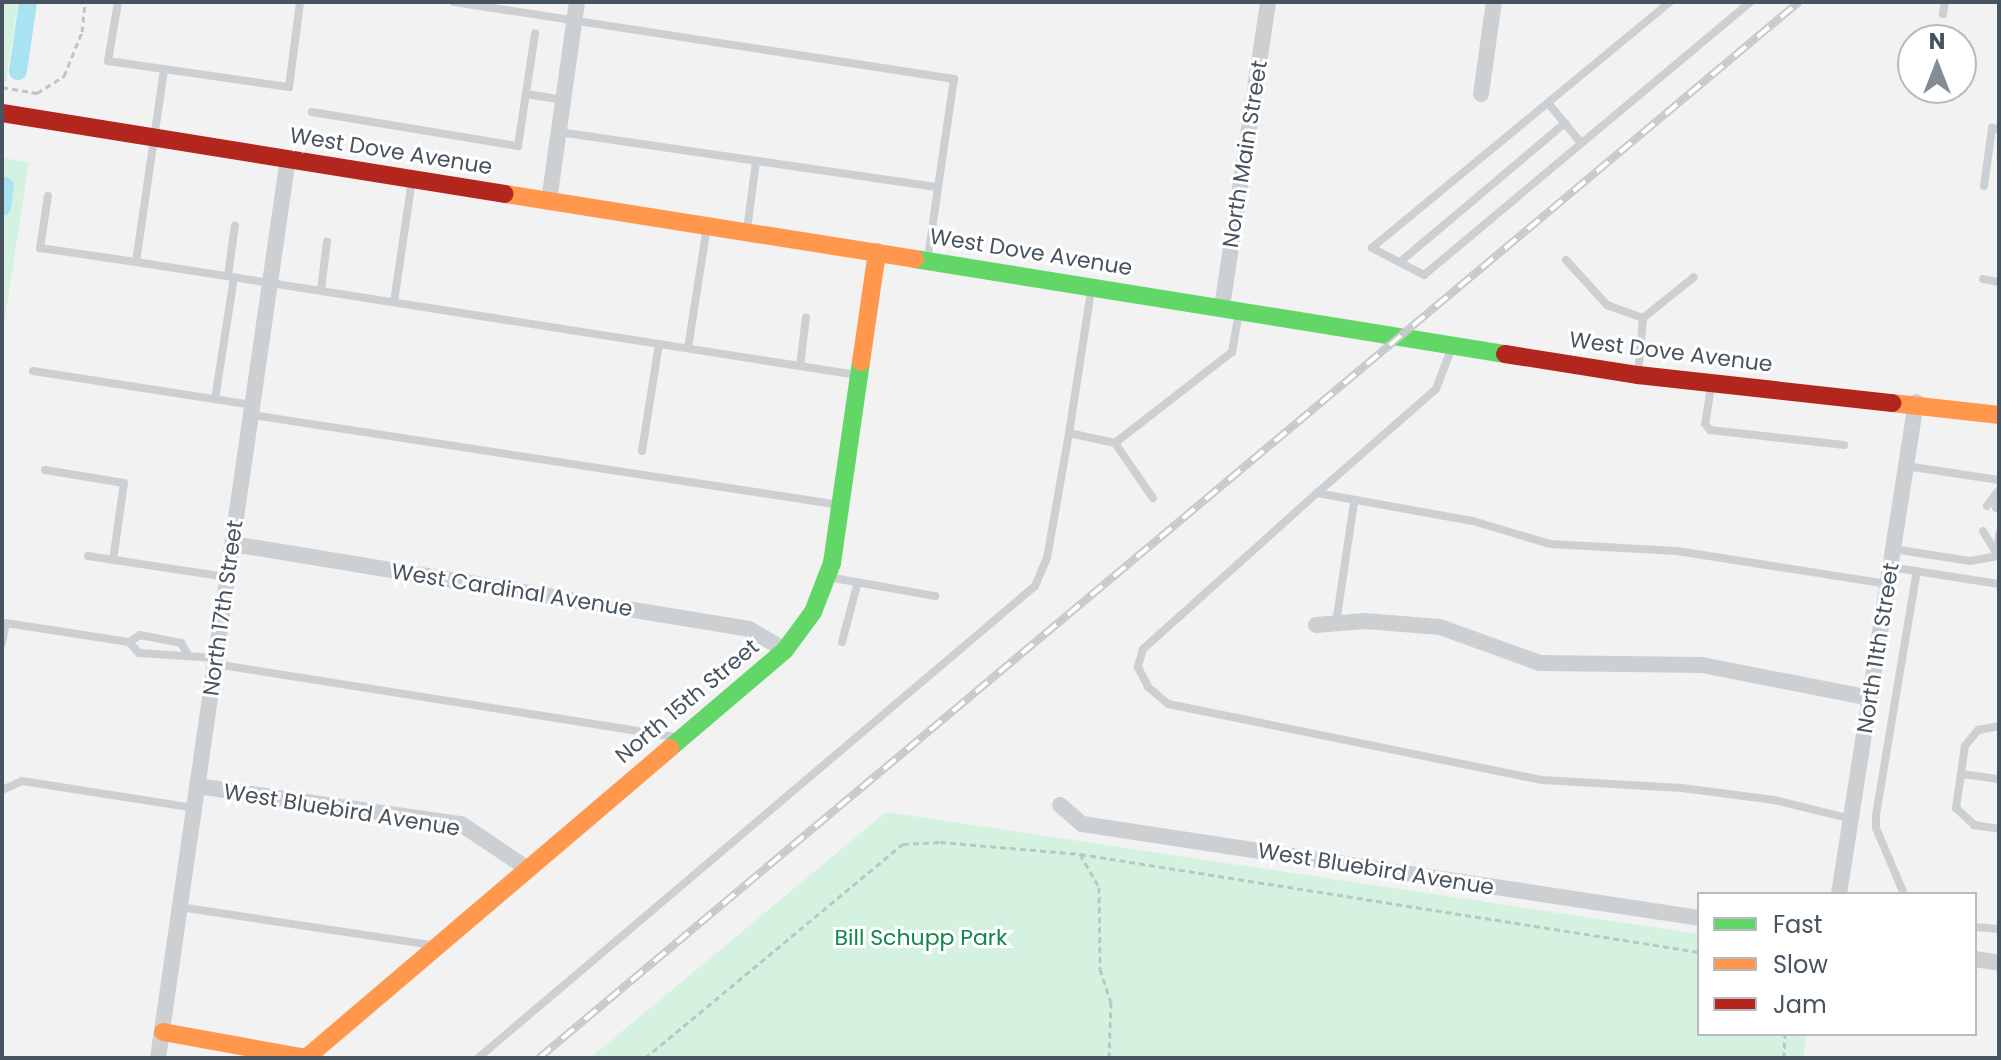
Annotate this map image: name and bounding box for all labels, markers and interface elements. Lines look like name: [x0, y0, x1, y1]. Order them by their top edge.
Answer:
north arrow: [1897, 24, 1977, 104]
text: N: [1929, 26, 1945, 57]
street label: North Main Street: [1217, 58, 1273, 250]
street label: West Dove Avenue: [288, 122, 494, 180]
street label: West Dove Avenue: [928, 223, 1134, 281]
street label: West Dove Avenue: [1568, 326, 1774, 378]
street label: North 17th Street: [198, 518, 248, 698]
street label: West Cardinal Avenue: [390, 558, 634, 622]
street label: North 11th Street: [1851, 561, 1905, 735]
street label: North 15th Street: [610, 633, 764, 769]
street label: West Bluebird Avenue: [222, 778, 462, 842]
street label: West Bluebird Avenue: [1256, 837, 1496, 901]
legend: [1697, 892, 1977, 1036]
text: Fast: [1773, 908, 1823, 941]
park label: Bill Schupp Park: [835, 925, 1007, 951]
text: Slow: [1773, 948, 1828, 981]
text: Jam: [1773, 988, 1827, 1021]

